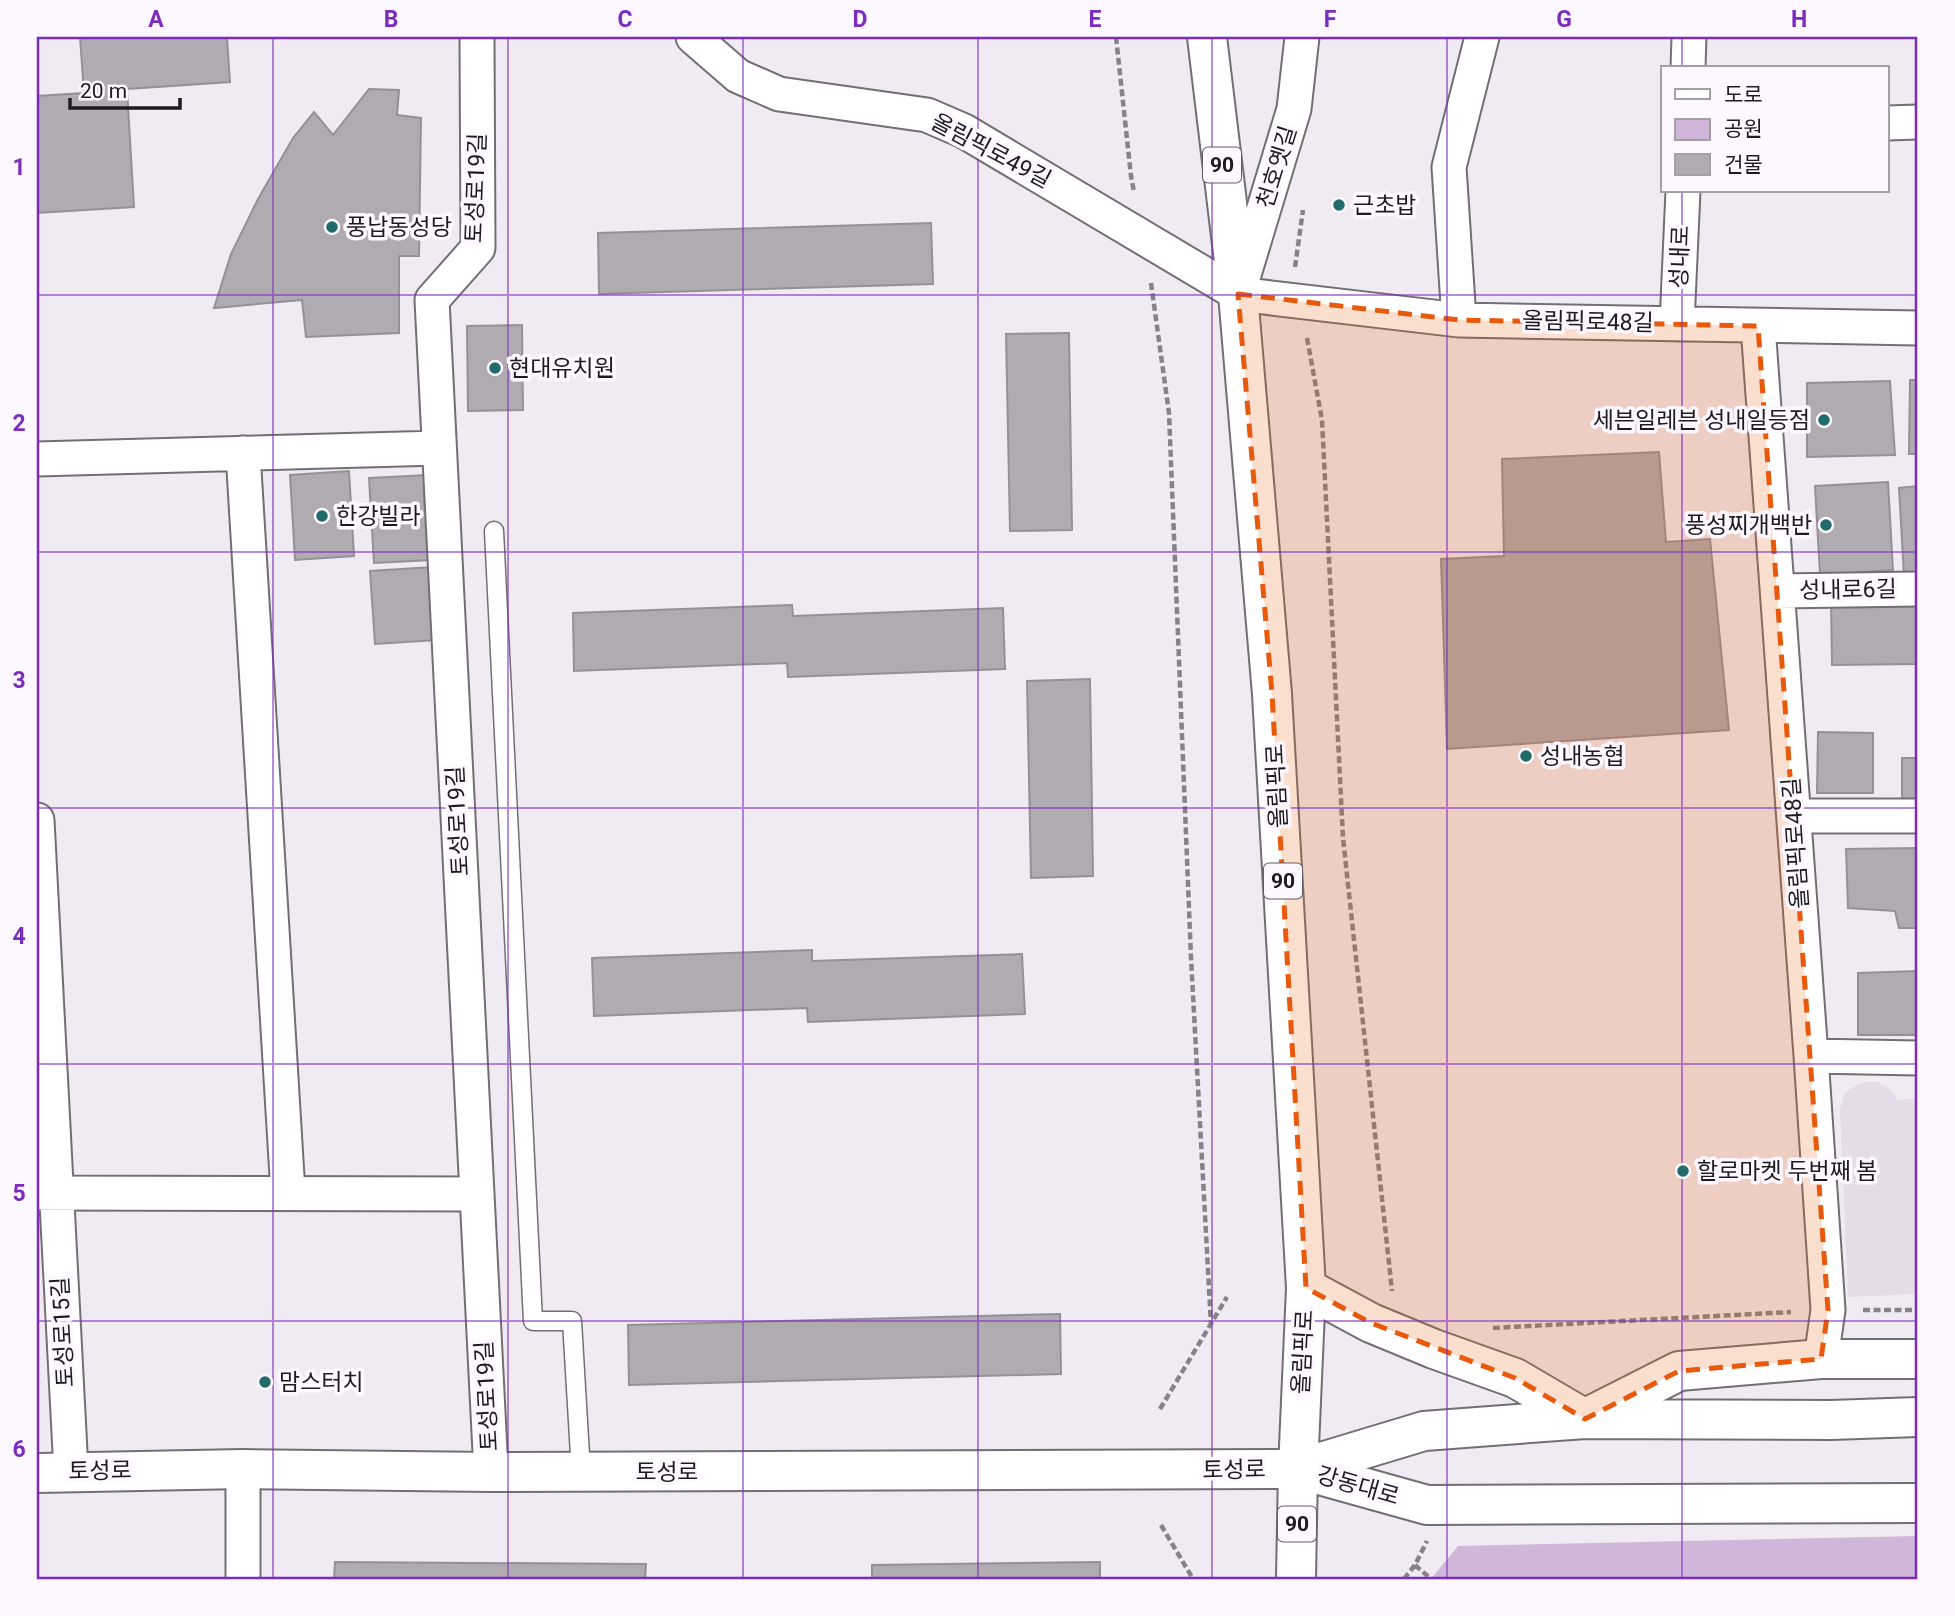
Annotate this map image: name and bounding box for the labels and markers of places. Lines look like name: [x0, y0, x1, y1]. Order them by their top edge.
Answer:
place label: 근초밥: [1353, 192, 1416, 219]
marker: 근초밥: [1331, 197, 1347, 213]
place label: 풍납동성당: [346, 214, 452, 241]
marker: 풍납동성당: [324, 219, 340, 235]
place label: 현대유치원: [509, 355, 615, 382]
marker: 현대유치원: [487, 360, 503, 376]
place label: 세븐일레븐 성내일등점: [1593, 407, 1810, 434]
marker: 세븐일레븐 성내일등점: [1816, 412, 1832, 428]
place label: 한강빌라: [336, 503, 421, 530]
marker: 한강빌라: [314, 508, 330, 524]
place label: 풍성찌개백반: [1685, 512, 1812, 539]
marker: 풍성찌개백반: [1818, 517, 1834, 533]
place label: 성내농협: [1540, 743, 1625, 770]
marker: 성내농협: [1518, 748, 1534, 764]
place label: 할로마켓 두번째 봄: [1697, 1158, 1878, 1185]
marker: 할로마켓 두번째 봄: [1675, 1163, 1691, 1179]
place label: 맘스터치: [279, 1369, 364, 1396]
marker: 맘스터치: [257, 1374, 273, 1390]

